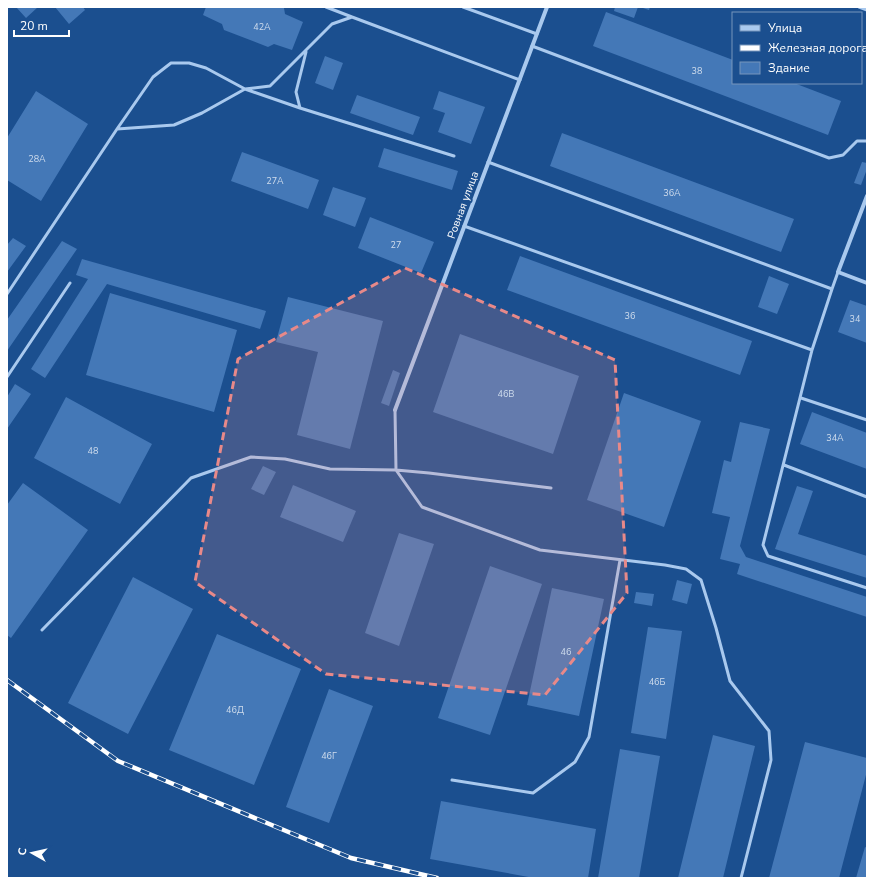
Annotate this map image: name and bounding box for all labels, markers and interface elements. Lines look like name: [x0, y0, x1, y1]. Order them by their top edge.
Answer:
scale bar: [14, 12, 69, 38]
legend: [732, 12, 862, 84]
text: 20 m: [20, 18, 48, 34]
text: Улица: [767, 20, 802, 36]
house number: 42А: [253, 21, 271, 33]
text: Железная дорога: [768, 40, 868, 56]
text: Здание: [768, 60, 810, 76]
house number: 38: [692, 65, 702, 77]
house number: 28А: [28, 153, 46, 165]
street label: Ровная улица: [444, 169, 482, 241]
house number: 27А: [266, 175, 284, 187]
house number: 36А: [663, 187, 681, 199]
house number: 27: [391, 239, 401, 251]
house number: 36: [625, 310, 635, 322]
house number: 34: [850, 313, 861, 325]
house number: 46В: [498, 388, 514, 400]
house number: 34А: [826, 432, 844, 444]
house number: 48: [88, 445, 98, 457]
house number: 46: [561, 646, 571, 658]
house number: 46Б: [649, 676, 665, 688]
house number: 46Д: [226, 704, 244, 716]
house number: 46Г: [321, 750, 337, 762]
north arrow: [12, 833, 52, 873]
text: С: [15, 846, 31, 856]

